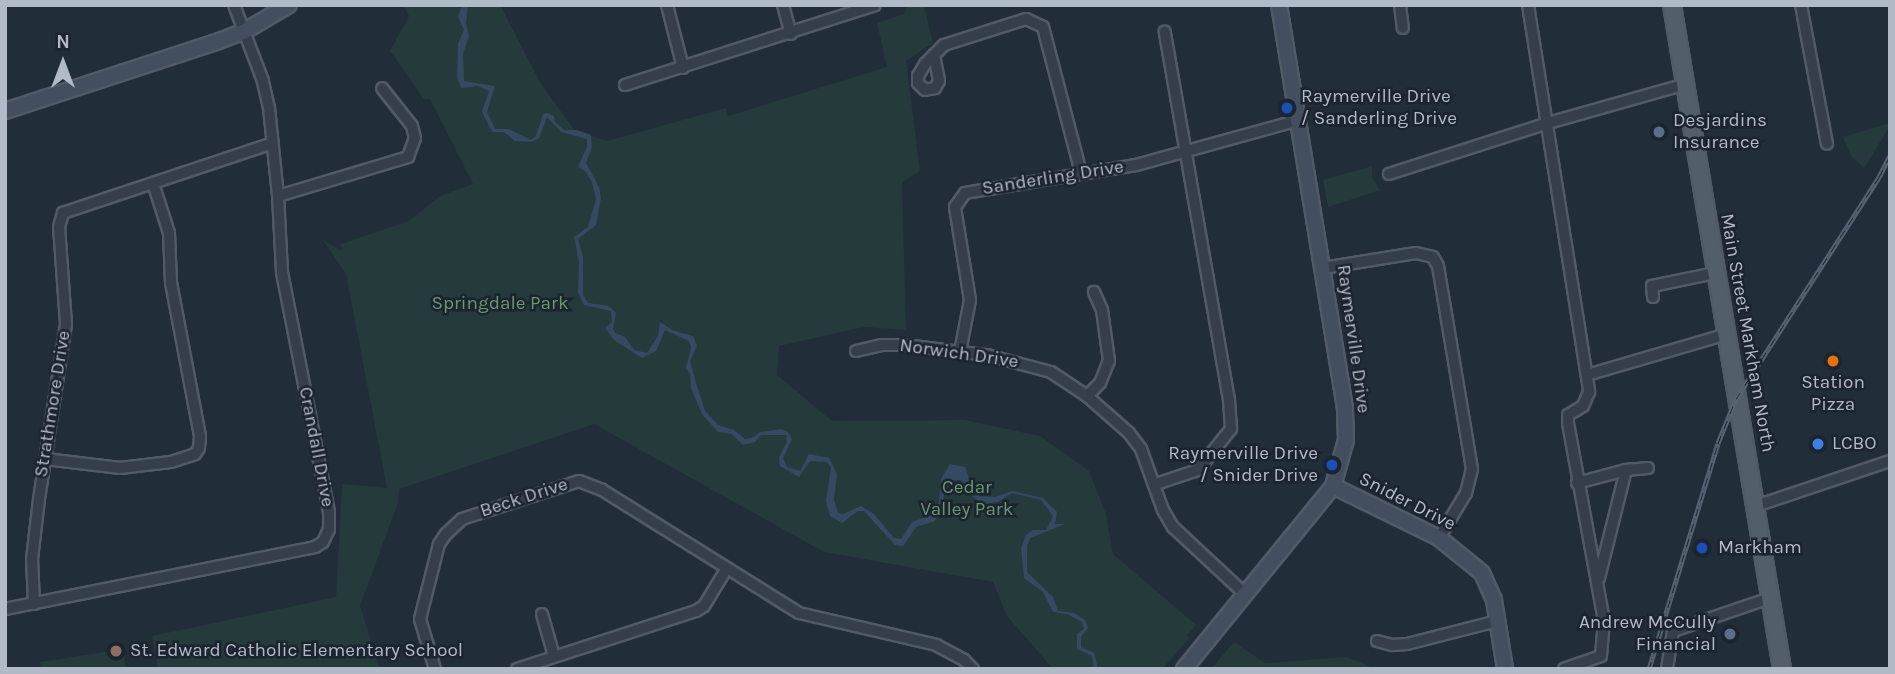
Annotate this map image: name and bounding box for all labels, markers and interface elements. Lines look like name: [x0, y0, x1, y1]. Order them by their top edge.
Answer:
north arrow: [28, 28, 98, 98]
text: N: [56, 31, 70, 53]
place label: Raymerville Drive / Sanderling Drive: [1301, 86, 1457, 130]
marker: Raymerville Drive / Sanderling Drive: [1279, 100, 1295, 116]
place label: Desjardins Insurance: [1673, 110, 1767, 154]
marker: Desjardins Insurance: [1651, 124, 1667, 140]
street label: Sanderling Drive: [980, 156, 1126, 200]
street label: Main Street Markham North: [1715, 212, 1779, 454]
street label: Raymerville Drive: [1331, 263, 1375, 415]
park label: Springdale Park: [431, 293, 569, 315]
street label: Strathmore Drive: [30, 329, 76, 479]
street label: Norwich Drive: [898, 334, 1020, 374]
marker: Station Pizza: [1825, 353, 1841, 369]
place label: Station Pizza: [1801, 372, 1865, 416]
street label: Crandall Drive: [293, 385, 339, 509]
place label: LCBO: [1832, 433, 1877, 455]
marker: LCBO: [1810, 436, 1826, 452]
place label: Raymerville Drive / Snider Drive: [1168, 443, 1318, 487]
marker: Raymerville Drive / Snider Drive: [1324, 457, 1340, 473]
street label: Snider Drive: [1355, 468, 1459, 536]
street label: Beck Drive: [477, 473, 571, 523]
park label: Cedar Valley Park: [921, 477, 1013, 521]
place label: Markham: [1718, 537, 1802, 559]
marker: Markham: [1692, 538, 1712, 558]
place label: Andrew McCully Financial: [1579, 612, 1716, 656]
marker: Andrew McCully Financial: [1722, 626, 1738, 642]
place label: St. Edward Catholic Elementary School: [130, 640, 463, 662]
marker: St. Edward Catholic Elementary School: [108, 643, 124, 659]

